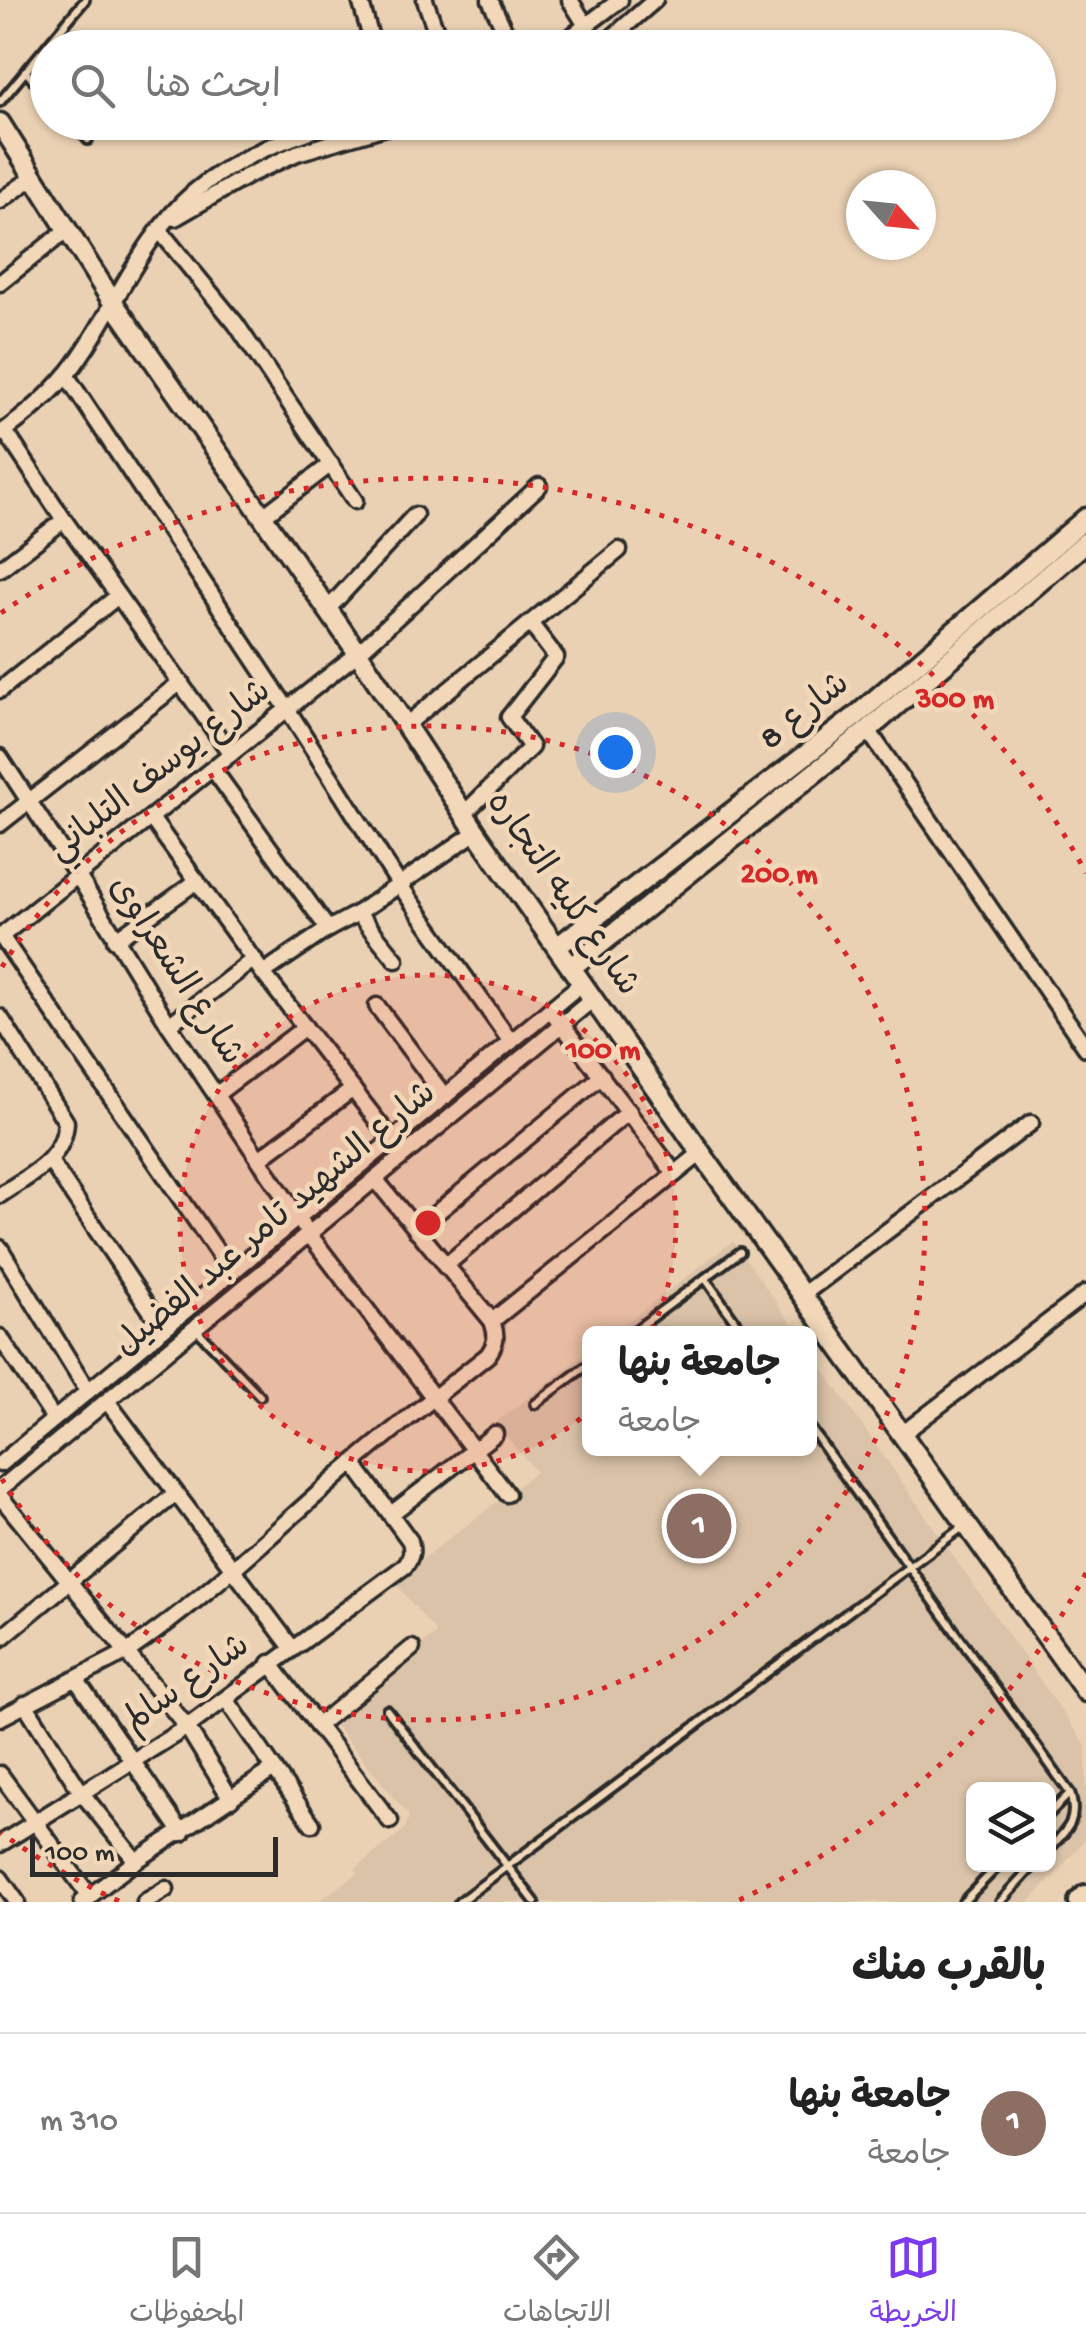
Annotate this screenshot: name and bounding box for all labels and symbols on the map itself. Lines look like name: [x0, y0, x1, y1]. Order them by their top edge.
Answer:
north arrow: [846, 170, 936, 260]
street label: شارع 8: [753, 665, 859, 761]
street label: شارع يوسف التلباني: [41, 672, 284, 876]
text: 300 m: [915, 684, 995, 719]
your location: [590, 727, 641, 778]
street label: شارع كليه التجاره: [475, 785, 647, 1005]
text: 200 m: [740, 859, 818, 894]
street label: شارع الشعراوى: [98, 870, 250, 1074]
text: 100 m: [565, 1035, 641, 1070]
street label: شارع الشهيد تامر عبد الفضيل: [108, 1074, 446, 1368]
centre of rings: [410, 1205, 446, 1241]
pin: 1: [666, 1488, 732, 1564]
street label: شارع سالم: [117, 1627, 259, 1744]
scale bar: [30, 1832, 278, 1876]

